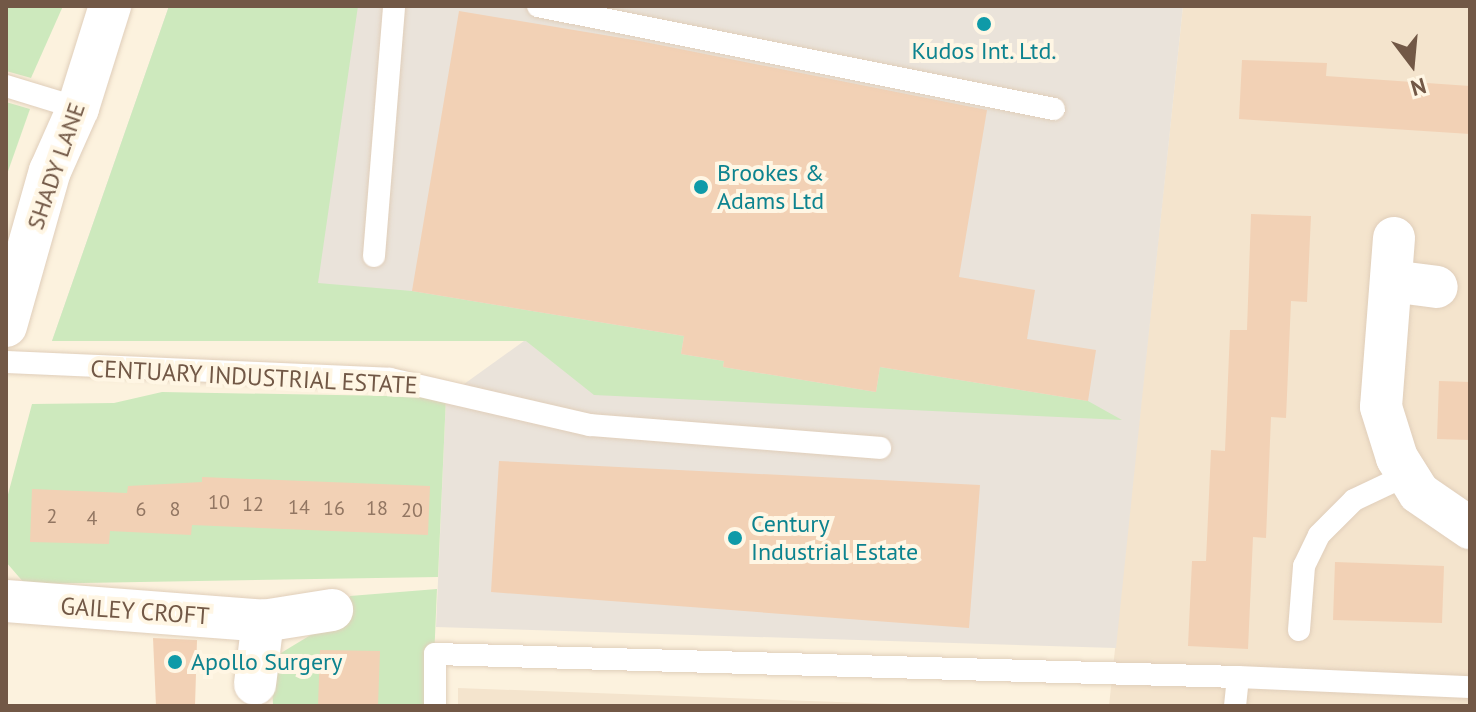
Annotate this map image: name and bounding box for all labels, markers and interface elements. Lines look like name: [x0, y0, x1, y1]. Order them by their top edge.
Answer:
marker: Kudos Int. Ltd.: [975, 15, 993, 33]
north arrow: [1372, 24, 1452, 104]
place label: Kudos Int. Ltd.: [911, 37, 1057, 65]
text: N: [1408, 72, 1429, 103]
street label: SHADY LANE: [21, 98, 91, 234]
place label: Brookes & Adams Ltd: [717, 159, 824, 215]
marker: Brookes & Adams Ltd: [692, 178, 710, 196]
street label: CENTUARY INDUSTRIAL ESTATE: [89, 354, 419, 400]
house number: 10: [208, 490, 230, 514]
house number: 12: [242, 492, 264, 516]
house number: 14: [288, 495, 310, 519]
house number: 16: [323, 496, 345, 520]
house number: 18: [366, 496, 388, 520]
house number: 6: [136, 497, 146, 521]
house number: 8: [170, 497, 180, 521]
house number: 20: [401, 498, 423, 522]
house number: 2: [47, 504, 57, 528]
house number: 4: [87, 506, 97, 530]
place label: Century Industrial Estate: [751, 510, 918, 566]
marker: Century Industrial Estate: [726, 529, 744, 547]
street label: GAILEY CROFT: [59, 591, 211, 631]
place label: Apollo Surgery: [191, 648, 342, 676]
marker: Apollo Surgery: [166, 653, 184, 671]

